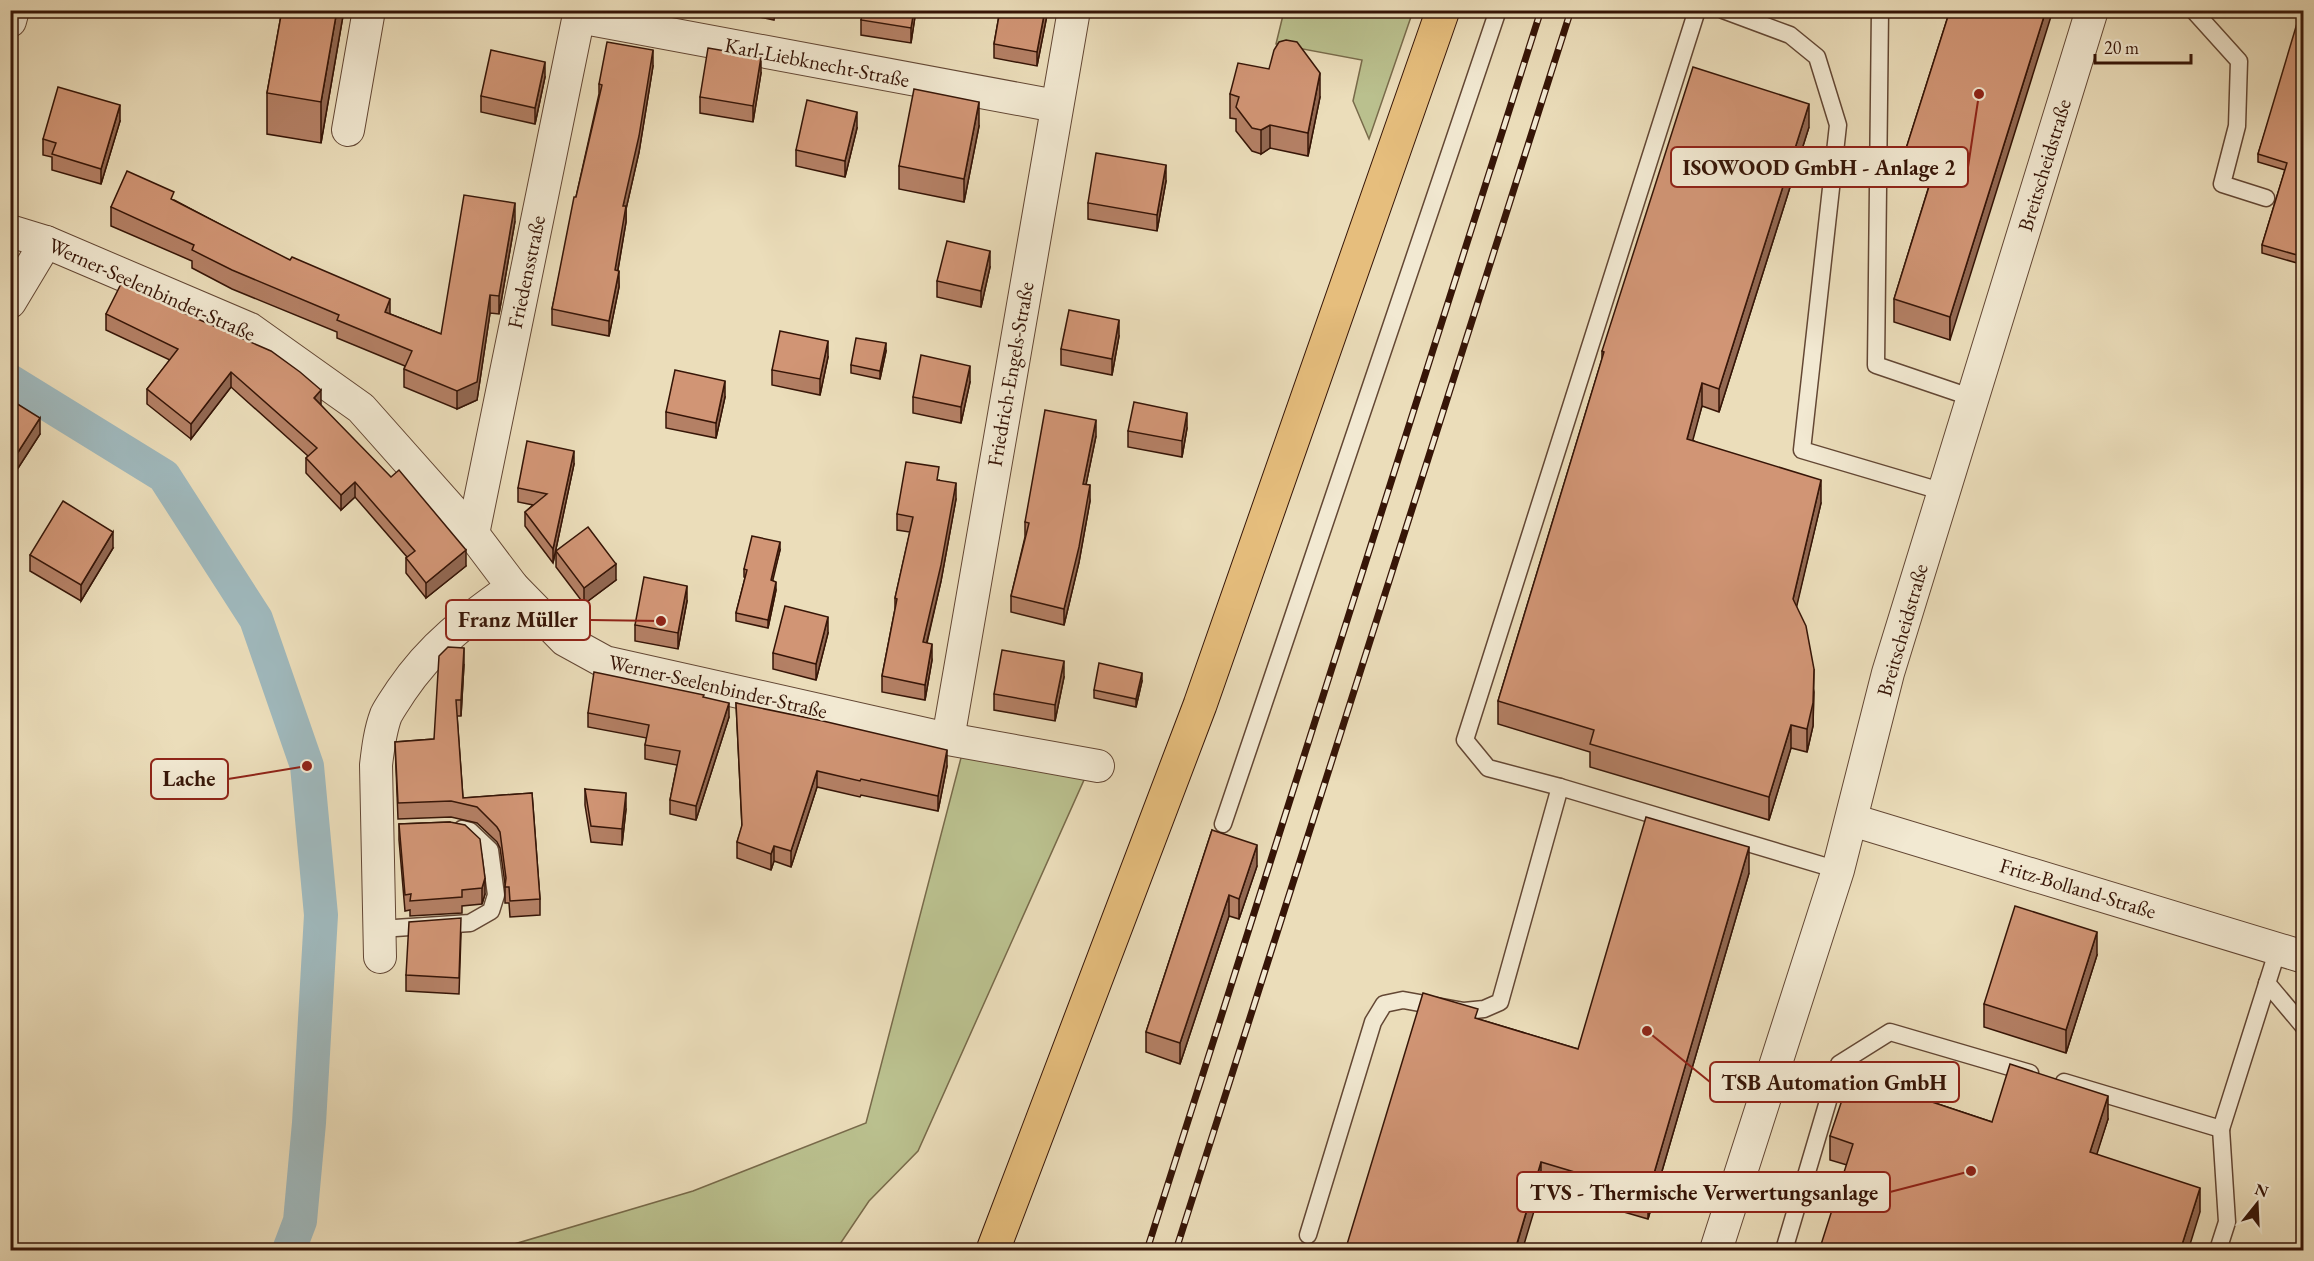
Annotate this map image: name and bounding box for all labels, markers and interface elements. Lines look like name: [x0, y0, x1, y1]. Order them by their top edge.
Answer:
scale bar: [2095, 27, 2191, 65]
street label: Karl-Liebknecht-Straße: [722, 31, 912, 93]
text: 20 m: [2104, 36, 2139, 59]
street label: Breitscheidstraße: [2011, 96, 2077, 234]
callout: ISOWOOD GmbH - Anlage 2: [1671, 147, 1968, 187]
text: ISOWOOD GmbH - Anlage 2: [1682, 153, 1956, 182]
street label: Friedensstraße: [501, 213, 551, 331]
street label: Werner-Seelenbinder-Straße: [44, 231, 260, 347]
street label: Friedrich-Engels-Straße: [980, 279, 1040, 469]
street label: Breitscheidstraße: [1870, 560, 1934, 700]
callout: Franz Müller: [446, 600, 590, 640]
text: Franz Müller: [458, 605, 579, 634]
street label: Werner-Seelenbinder-Straße: [606, 648, 830, 724]
callout: Lache: [151, 759, 228, 799]
text: Lache: [163, 764, 215, 793]
street label: Fritz-Bolland-Straße: [1997, 851, 2159, 925]
callout: TSB Automation GmbH: [1710, 1062, 1959, 1102]
text: TSB Automation GmbH: [1721, 1068, 1947, 1097]
callout: TVS - Thermische Verwertungsanlage: [1517, 1172, 1890, 1212]
north arrow: [2227, 1174, 2287, 1234]
text: TVS - Thermische Verwertungsanlage: [1530, 1178, 1878, 1207]
text: N: [2252, 1178, 2271, 1202]

